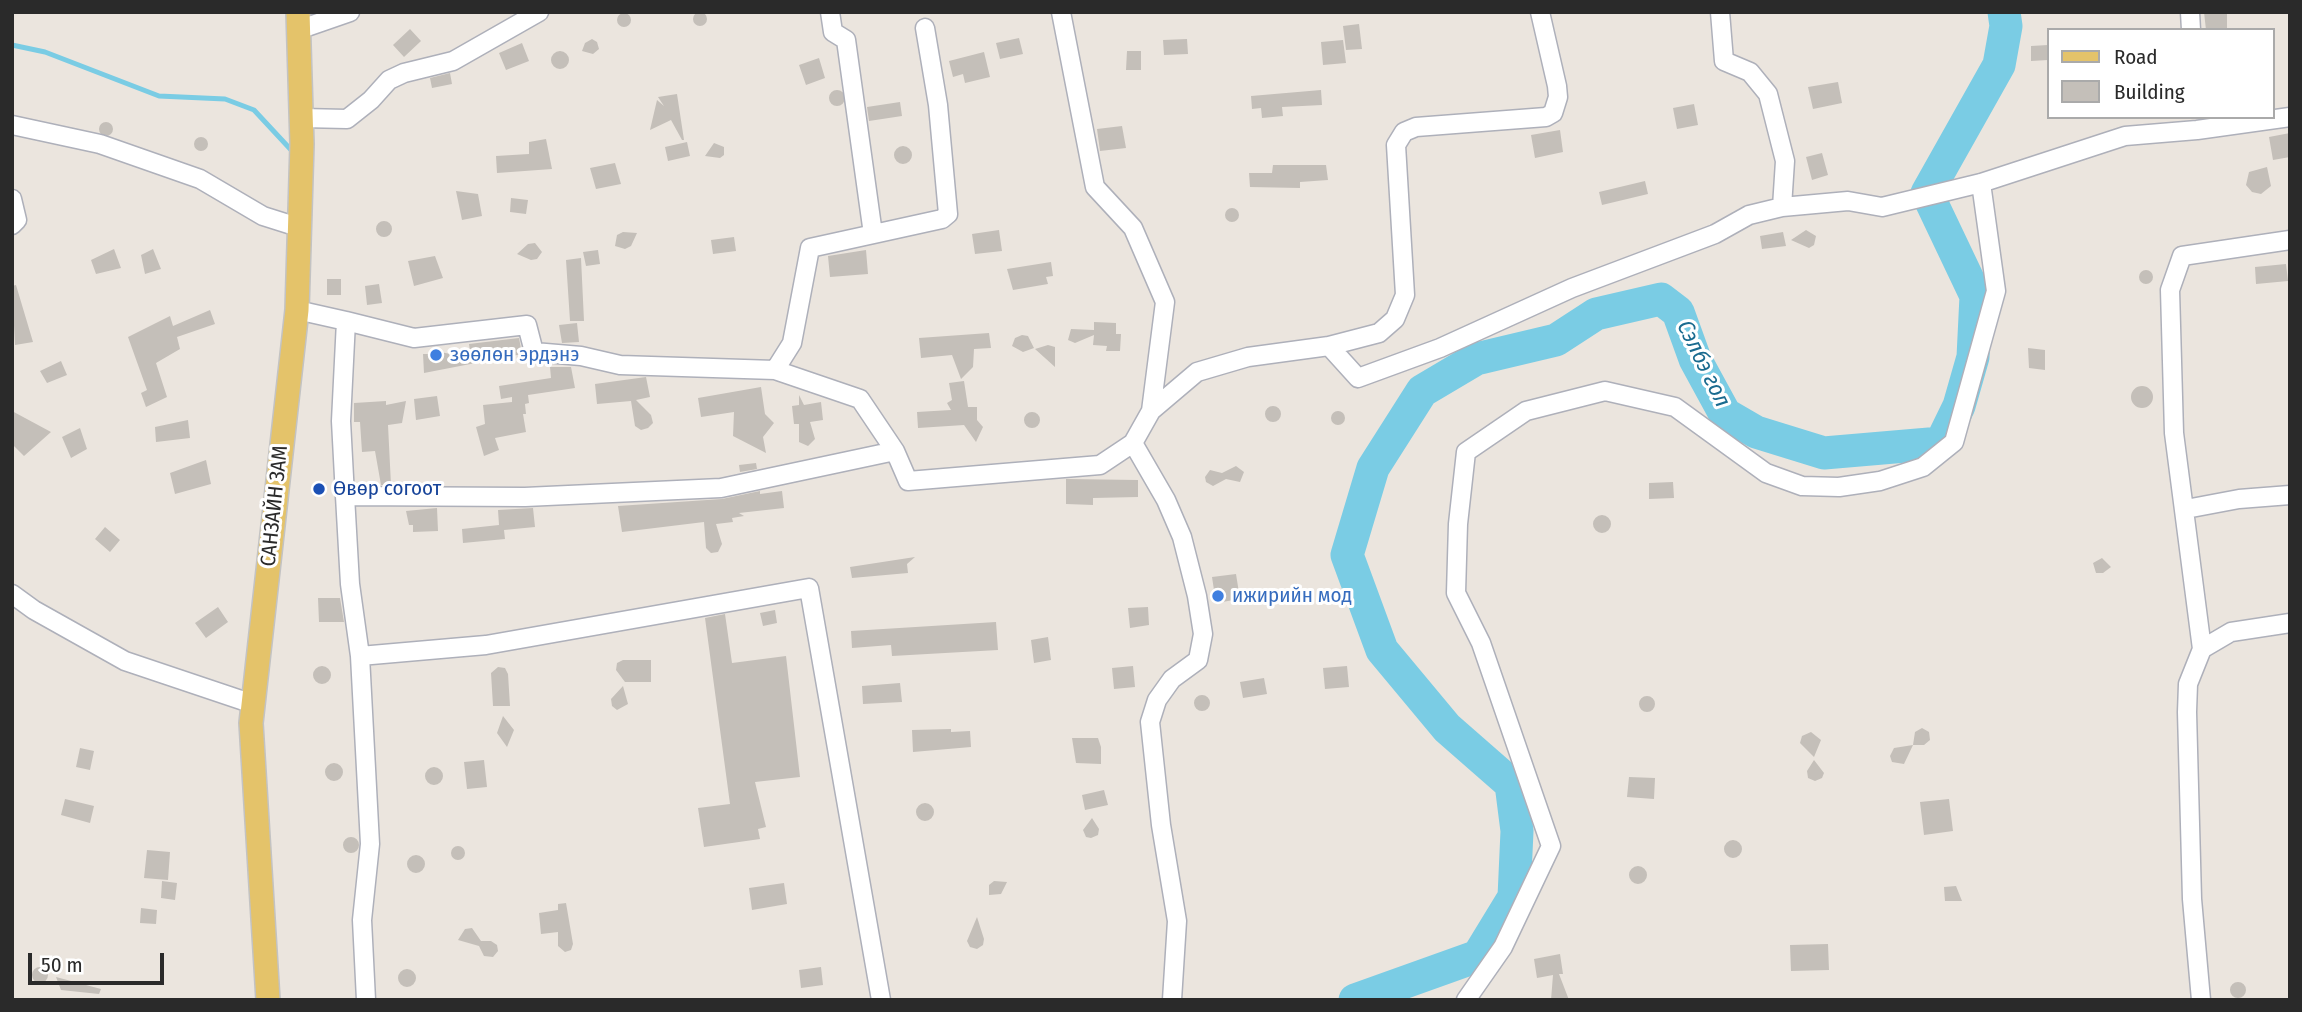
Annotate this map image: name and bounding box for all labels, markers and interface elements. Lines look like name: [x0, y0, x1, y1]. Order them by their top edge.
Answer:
legend: [2046, 28, 2274, 119]
text: Road: [2114, 44, 2158, 70]
text: Building: [2114, 79, 2185, 105]
water label: Сэлбэ гол: [1670, 316, 1736, 412]
place label: зөөлөн эрдэнэ: [450, 342, 579, 368]
marker: зөөлөн эрдэнэ: [428, 347, 444, 363]
street label: САНЗАЙН ЗАМ: [256, 444, 294, 568]
place label: Өвөр согоот: [333, 476, 441, 502]
marker: Өвөр согоот: [311, 481, 327, 497]
place label: ижирийн мод: [1232, 583, 1352, 609]
marker: ижирийн мод: [1210, 588, 1226, 604]
scale bar: [32, 939, 168, 983]
text: 50 m: [41, 952, 83, 978]

